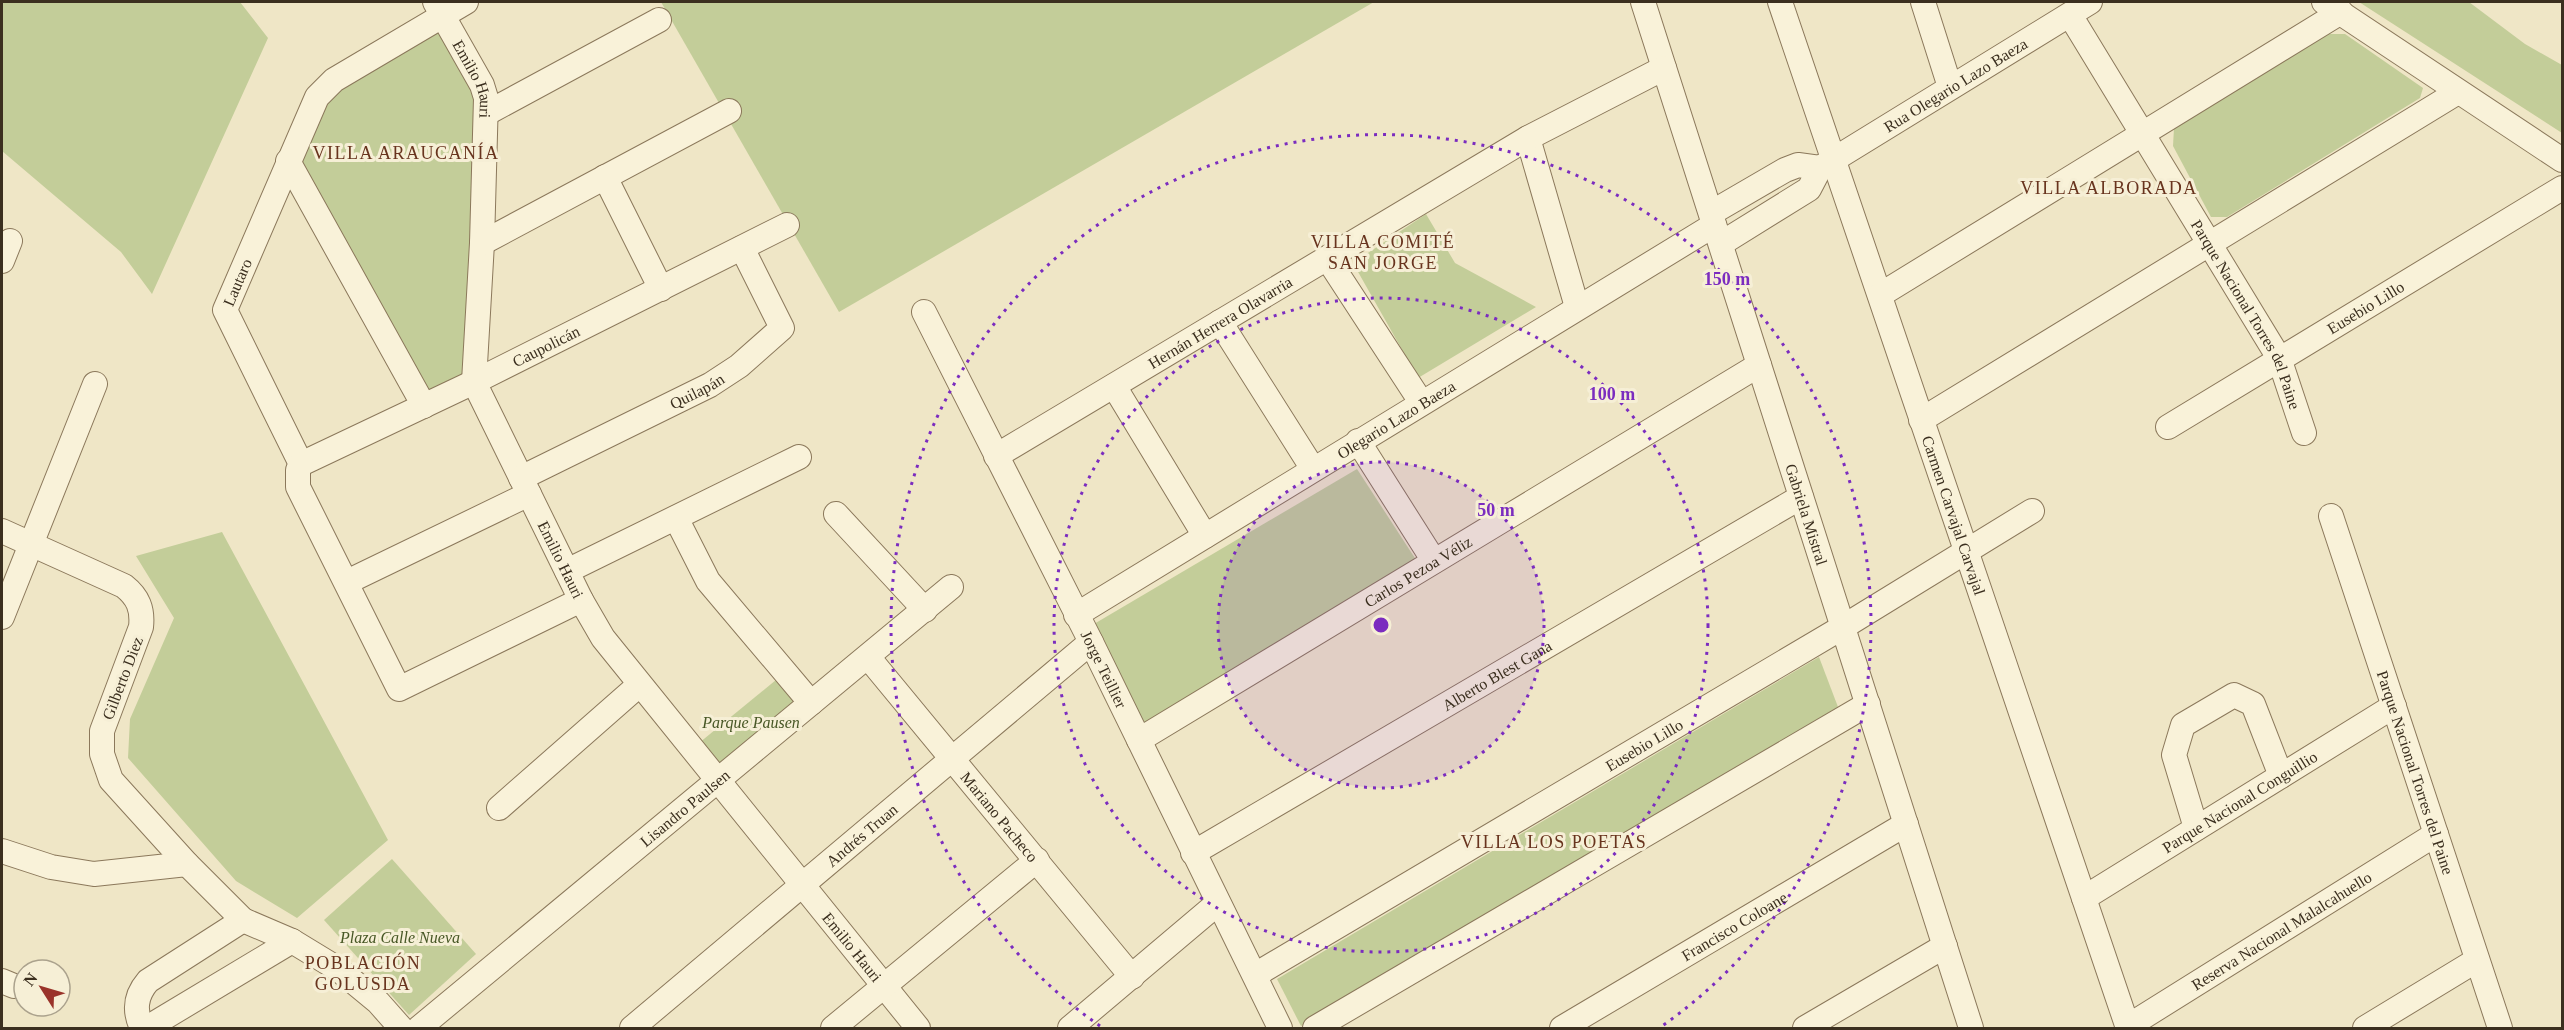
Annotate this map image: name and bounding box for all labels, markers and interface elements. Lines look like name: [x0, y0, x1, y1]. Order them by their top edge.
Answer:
street label: Rua Olegario Lazo Baeza: [1881, 35, 2030, 136]
street label: Emilio Hauri: [449, 37, 494, 119]
district label: VILLA ARAUCANÍA: [313, 142, 500, 163]
district label: VILLA ALBORADA: [2020, 178, 2198, 198]
street label: Parque Nacional Torres del Paine: [2188, 217, 2303, 411]
district label: VILLA COMITÉ SAN JORGE: [1311, 231, 1455, 273]
street label: Lautaro: [220, 256, 255, 309]
text: 150 m: [1704, 269, 1750, 289]
street label: Hernán Herrera Olavarria: [1145, 273, 1295, 372]
street label: Eusebio Lillo: [2324, 278, 2407, 337]
street label: Caupolicán: [510, 322, 583, 370]
street label: Quilapán: [667, 370, 727, 412]
street label: Olegario Lazo Baeza: [1334, 377, 1458, 462]
text: 100 m: [1589, 384, 1635, 404]
street label: Carmen Carvajal Carvajal: [1919, 434, 1989, 598]
street label: Gabriela Mistral: [1782, 462, 1831, 568]
text: 50 m: [1477, 500, 1515, 520]
street label: Emilio Hauri: [535, 518, 587, 602]
street label: Carlos Pezoa Véliz: [1361, 533, 1475, 611]
centre of rings: [1371, 615, 1391, 635]
street label: Jorge Teillier: [1078, 628, 1130, 711]
street label: Gilberto Diez: [99, 634, 146, 722]
street label: Alberto Blest Gana: [1439, 637, 1555, 714]
street label: Parque Nacional Torres del Paine: [2374, 668, 2457, 877]
park label: Parque Pausen: [701, 714, 800, 732]
street label: Eusebio Lillo: [1603, 716, 1686, 775]
street label: Parque Nacional Conguillio: [2159, 748, 2320, 856]
street label: Lisandro Paulsen: [637, 766, 733, 850]
street label: Mariano Pacheco: [957, 769, 1041, 865]
street label: Andrés Truan: [823, 801, 901, 870]
district label: VILLA LOS POETAS: [1461, 832, 1647, 852]
street label: Reserva Nacional Malalcahuello: [2189, 868, 2375, 994]
street label: Francisco Coloane: [1679, 889, 1790, 964]
street label: Emilio Hauri: [819, 909, 885, 986]
park label: Plaza Calle Nueva: [339, 929, 460, 946]
district label: POBLACIÓN GOLUSDA: [305, 952, 421, 994]
north arrow: [12, 958, 72, 1018]
text: N: [20, 969, 41, 989]

